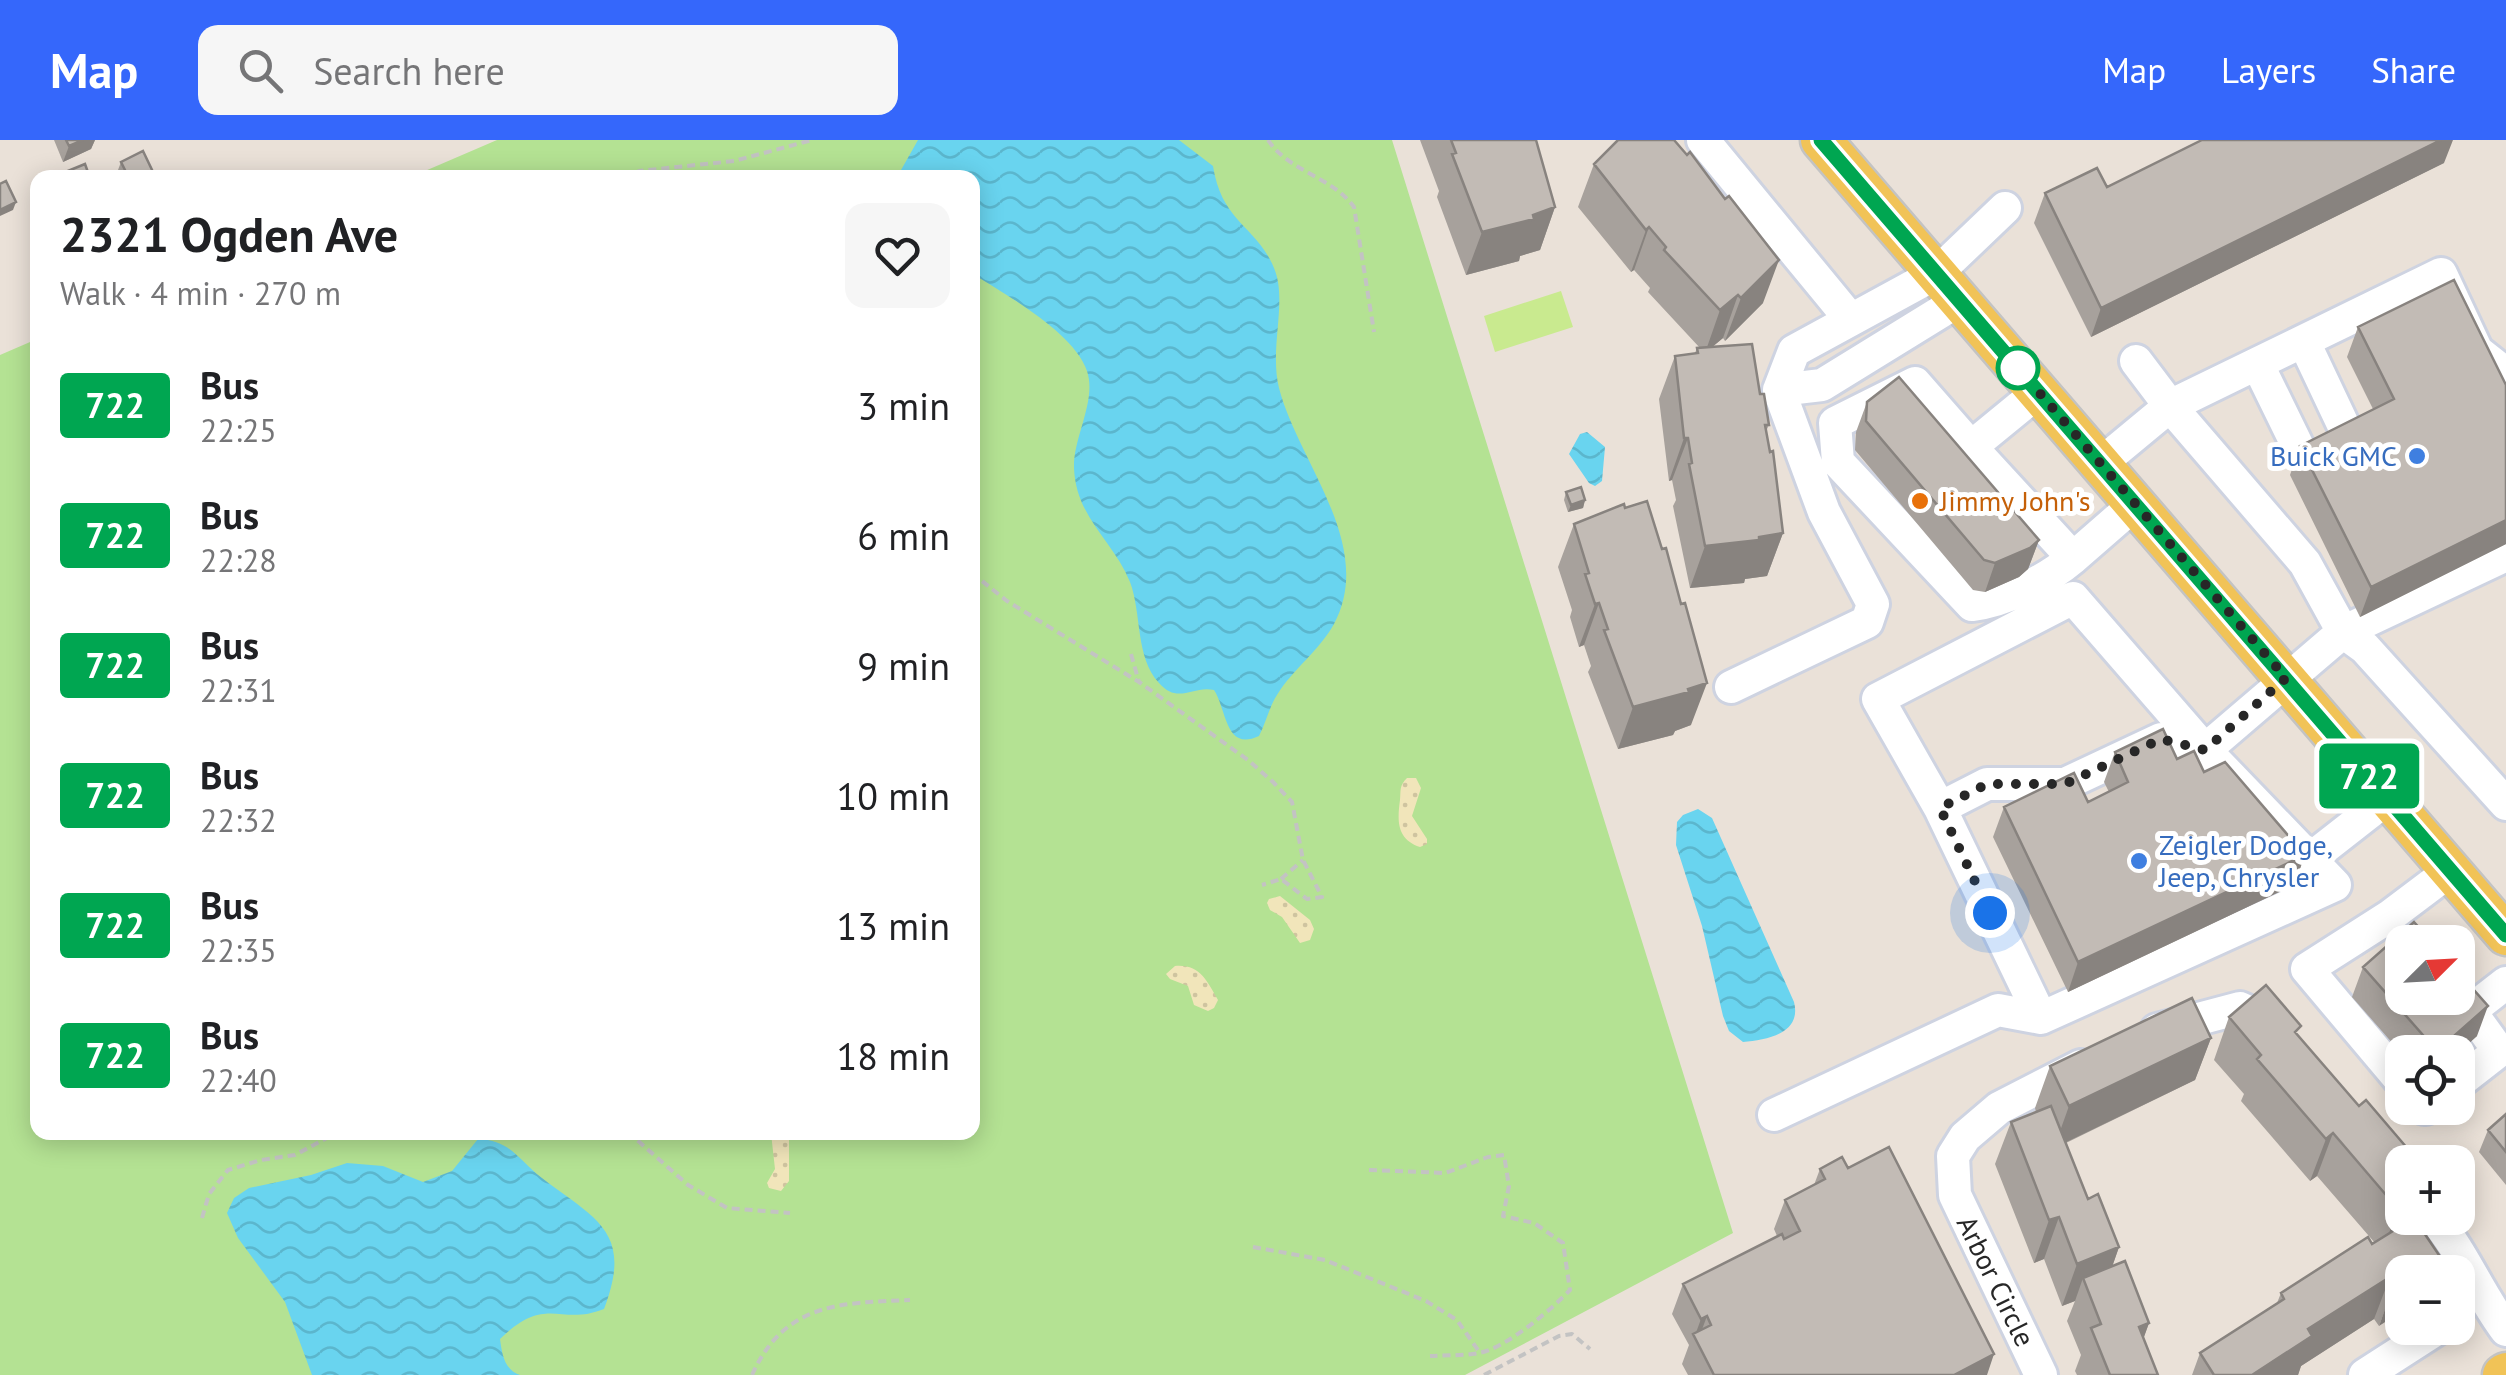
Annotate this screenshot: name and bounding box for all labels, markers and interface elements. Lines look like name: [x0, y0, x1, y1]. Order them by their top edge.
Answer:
search box: [198, 25, 898, 115]
text: Map: [50, 39, 138, 101]
icon: search: [233, 43, 288, 98]
text: Search here: [313, 46, 505, 95]
text: Map: [2102, 47, 2166, 93]
text: Layers: [2221, 47, 2316, 93]
text: Share: [2371, 47, 2456, 93]
text: 2321 Ogden Ave: [60, 203, 398, 265]
button: heart: [845, 203, 950, 308]
text: Walk · 4 min · 270 m: [60, 272, 341, 314]
unlabelled marker: [1997, 347, 2039, 389]
text: Bus: [200, 360, 259, 409]
text: 3 min: [857, 381, 950, 430]
text: 722: [85, 382, 145, 428]
text: 22:25: [200, 409, 277, 451]
place label: Buick GMC: [2270, 437, 2397, 474]
marker: Buick GMC: [2406, 445, 2428, 467]
place label: Jimmy John's: [1939, 482, 2091, 519]
text: Bus: [200, 490, 259, 539]
marker: Jimmy John's: [1909, 490, 1931, 512]
text: 6 min: [857, 511, 950, 560]
text: 722: [85, 512, 145, 558]
text: 22:28: [200, 539, 277, 581]
text: Bus: [200, 620, 259, 669]
text: 9 min: [857, 641, 950, 690]
text: 722: [85, 642, 145, 688]
text: 22:31: [200, 669, 277, 711]
line badge: 722: [2312, 744, 2426, 808]
text: Bus: [200, 750, 259, 799]
text: 722: [2339, 753, 2399, 799]
text: 10 min: [837, 771, 950, 820]
text: 722: [85, 772, 145, 818]
text: 22:32: [200, 799, 277, 841]
place label: Zeigler Dodge, Jeep, Chrysler: [2158, 826, 2333, 895]
marker: Zeigler Dodge, Jeep, Chrysler: [2128, 850, 2150, 872]
text: Bus: [200, 880, 259, 929]
your location: [1965, 888, 2015, 938]
text: 13 min: [837, 901, 950, 950]
text: 722: [85, 902, 145, 948]
north arrow: [2385, 925, 2475, 1015]
map controls: [2385, 925, 2475, 1345]
text: 22:35: [200, 929, 277, 971]
text: Bus: [200, 1010, 259, 1059]
text: 18 min: [837, 1031, 950, 1080]
text: 722: [85, 1032, 145, 1078]
button: locate: [2385, 1035, 2475, 1125]
text: 22:40: [200, 1059, 277, 1101]
button: +: [2385, 1145, 2475, 1235]
street label: Arbor Circle: [1949, 1209, 2044, 1352]
button: −: [2385, 1255, 2475, 1345]

